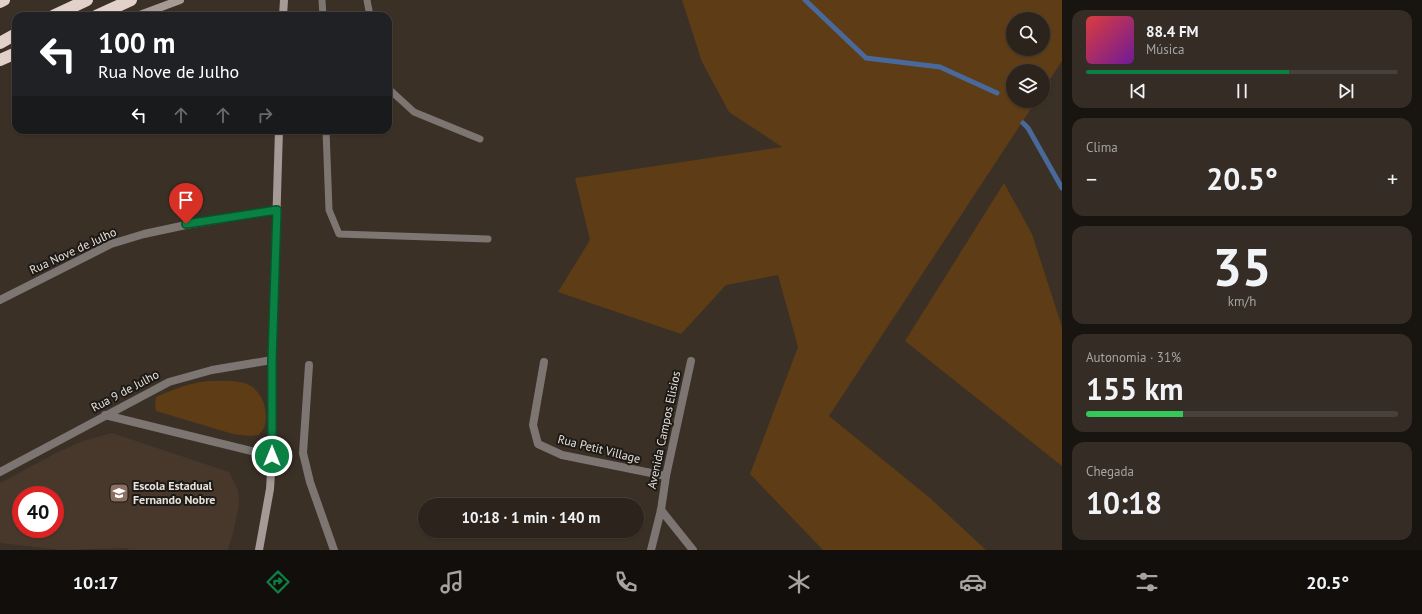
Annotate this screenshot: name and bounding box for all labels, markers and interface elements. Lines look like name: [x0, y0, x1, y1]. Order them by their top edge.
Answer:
map controls: [1006, 12, 1050, 108]
button: search: [1006, 12, 1050, 56]
text: 88.4 FM: [1146, 22, 1199, 41]
text: 100 m: [98, 24, 175, 61]
icon: left: [32, 28, 84, 80]
text: Música: [1146, 41, 1185, 58]
text: Rua Nove de Julho: [98, 60, 239, 83]
button: layers: [1006, 64, 1050, 108]
icon: previous: [1127, 80, 1149, 102]
icon: pause: [1231, 80, 1253, 102]
icon: next: [1335, 80, 1357, 102]
icon: left: [128, 104, 150, 126]
icon: ahead: [170, 104, 192, 126]
icon: ahead: [212, 104, 234, 126]
icon: right: [254, 104, 276, 126]
text: Clima: [1086, 139, 1118, 156]
text: 20.5°: [1206, 159, 1278, 198]
text: −: [1086, 165, 1097, 193]
text: +: [1387, 165, 1398, 193]
pin: [169, 183, 203, 224]
icon: arrive: [175, 189, 197, 211]
street label: Rua Nove de Julho: [27, 224, 119, 277]
text: 35: [1213, 233, 1271, 300]
text: km/h: [1228, 293, 1256, 310]
text: Autonomia · 31%: [1086, 349, 1181, 366]
street label: Rua 9 de Julho: [88, 366, 161, 415]
text: 155 km: [1086, 369, 1184, 408]
street label: Avenida Campos Elisios: [644, 370, 683, 490]
street label: Rua Petit Village: [556, 431, 642, 466]
position arrow: [251, 435, 293, 477]
text: Chegada: [1086, 463, 1134, 480]
place label: Escola Estadual Fernando Nobre: [133, 478, 215, 507]
school or university icon: Escola Estadual Fernando Nobre: [108, 482, 130, 504]
text: 10:18: [1086, 483, 1162, 522]
speed limit sign: 40: [12, 486, 64, 538]
text: 10:18 · 1 min · 140 m: [462, 508, 600, 527]
icon: directions: [264, 568, 292, 596]
icon: music: [438, 568, 466, 596]
icon: phone: [612, 568, 640, 596]
icon: climate: [785, 568, 813, 596]
icon: car: [959, 568, 987, 596]
icon: filters: [1133, 568, 1161, 596]
text: 10:17: [73, 571, 119, 594]
text: 20.5°: [1306, 571, 1349, 594]

